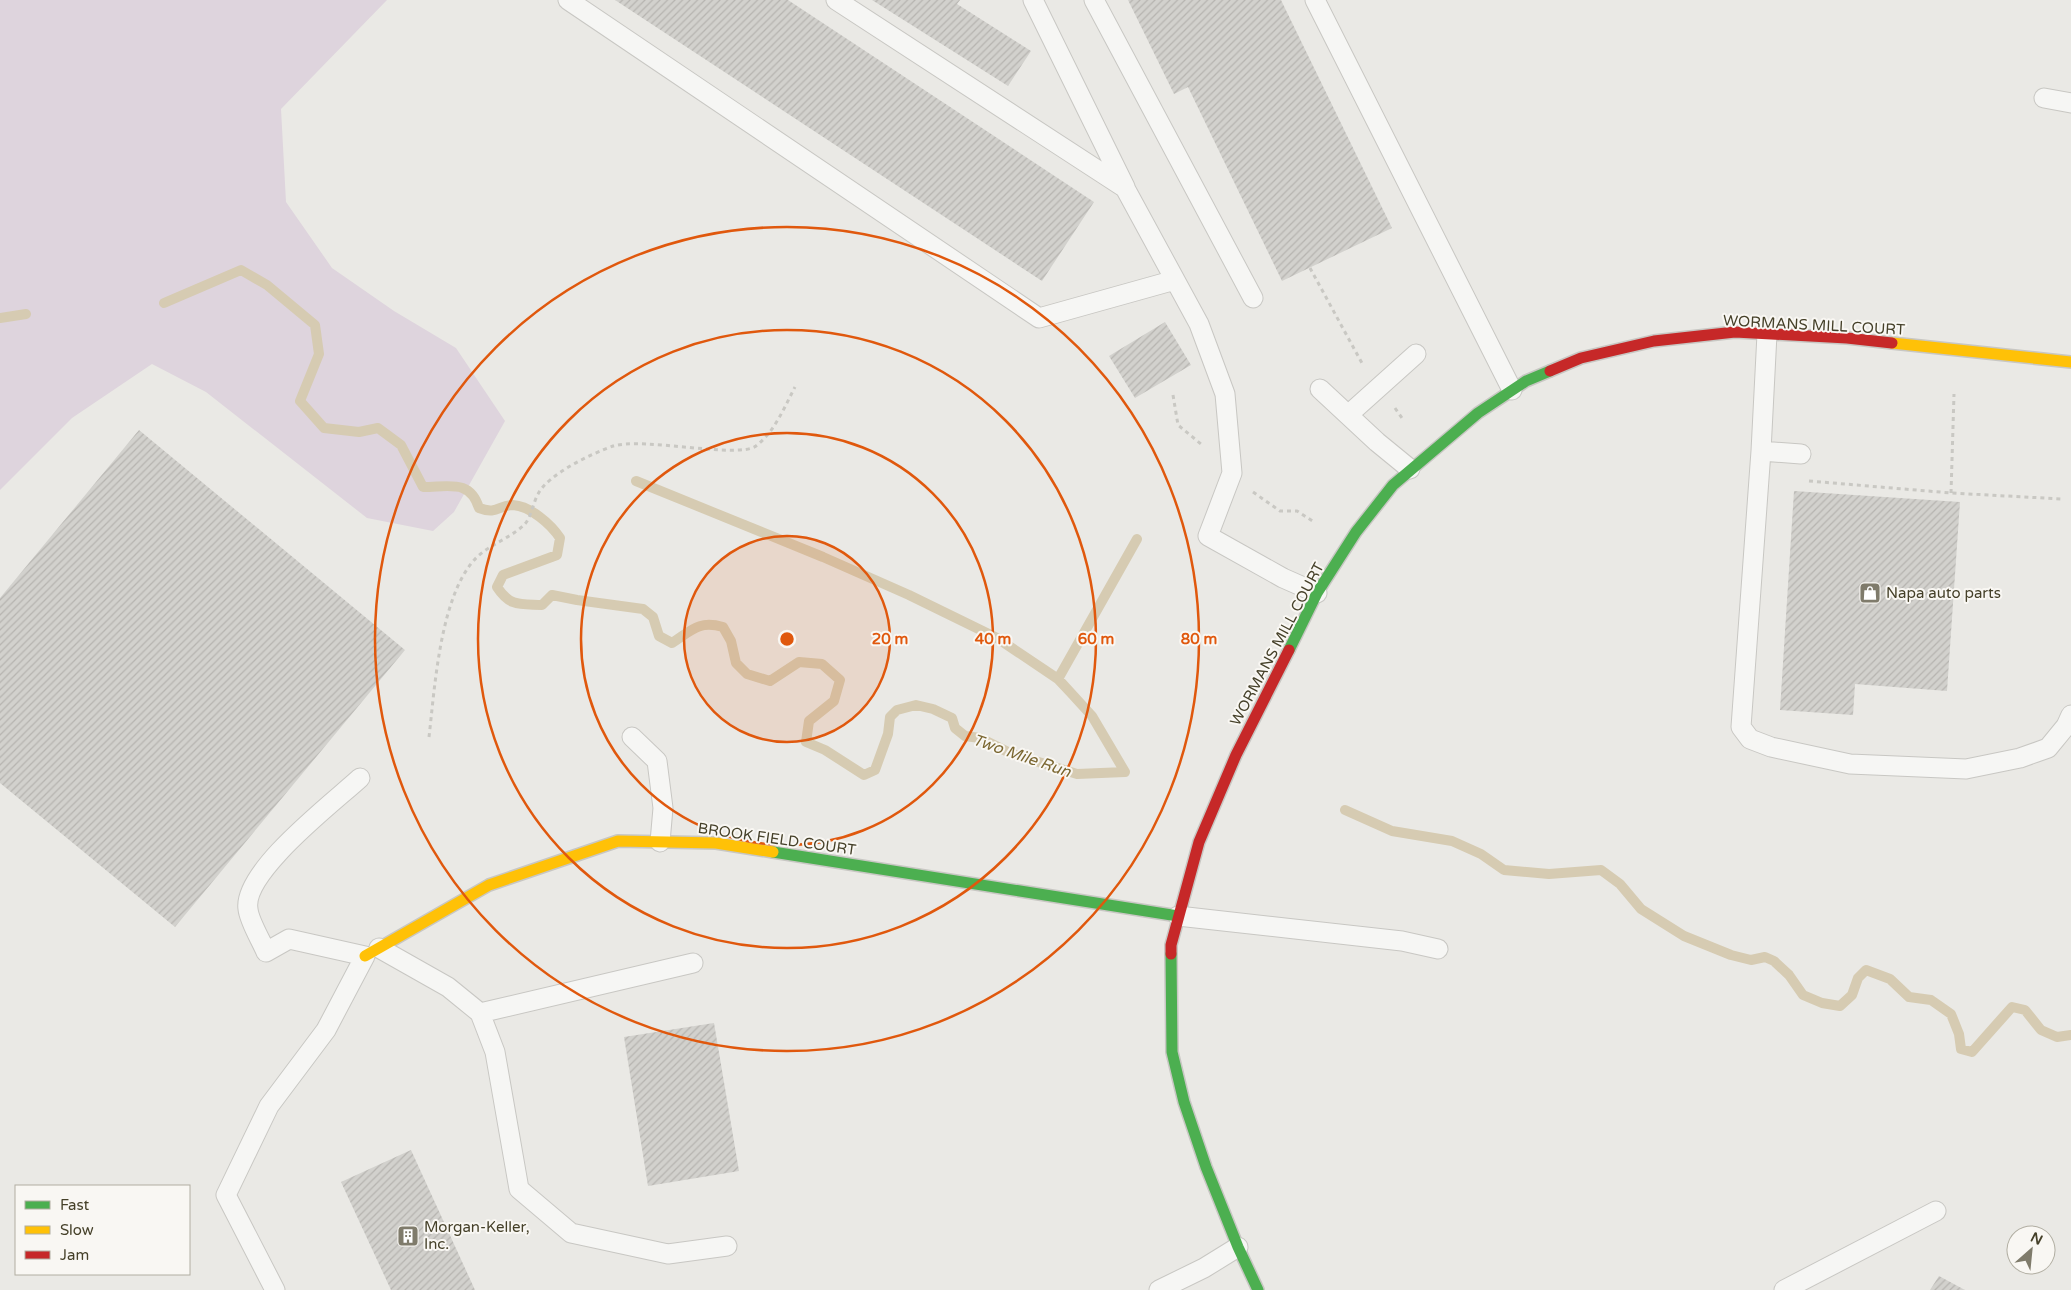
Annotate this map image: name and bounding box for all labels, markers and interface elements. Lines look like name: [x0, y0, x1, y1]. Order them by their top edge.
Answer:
street label: WORMANS MILL COURT: [1722, 311, 1906, 339]
street label: WORMANS MILL COURT: [1226, 559, 1328, 729]
shop icon: Napa auto parts: [1858, 581, 1882, 605]
place label: Napa auto parts: [1886, 584, 2001, 602]
centre of rings: [778, 630, 796, 648]
text: 20 m: [872, 630, 908, 648]
text: 40 m: [975, 630, 1011, 648]
text: 60 m: [1078, 630, 1114, 648]
text: 80 m: [1181, 630, 1217, 648]
water label: Two Mile Run: [970, 730, 1075, 782]
street label: BROOK FIELD COURT: [697, 819, 857, 859]
legend: [15, 1185, 190, 1275]
text: Fast: [60, 1196, 90, 1214]
place label: Morgan-Keller, Inc.: [424, 1218, 530, 1253]
text: Slow: [60, 1221, 94, 1239]
building icon: Morgan-Keller, Inc.: [396, 1224, 420, 1248]
north arrow: [2006, 1225, 2056, 1275]
text: N: [2028, 1229, 2046, 1249]
text: Jam: [60, 1246, 89, 1264]

